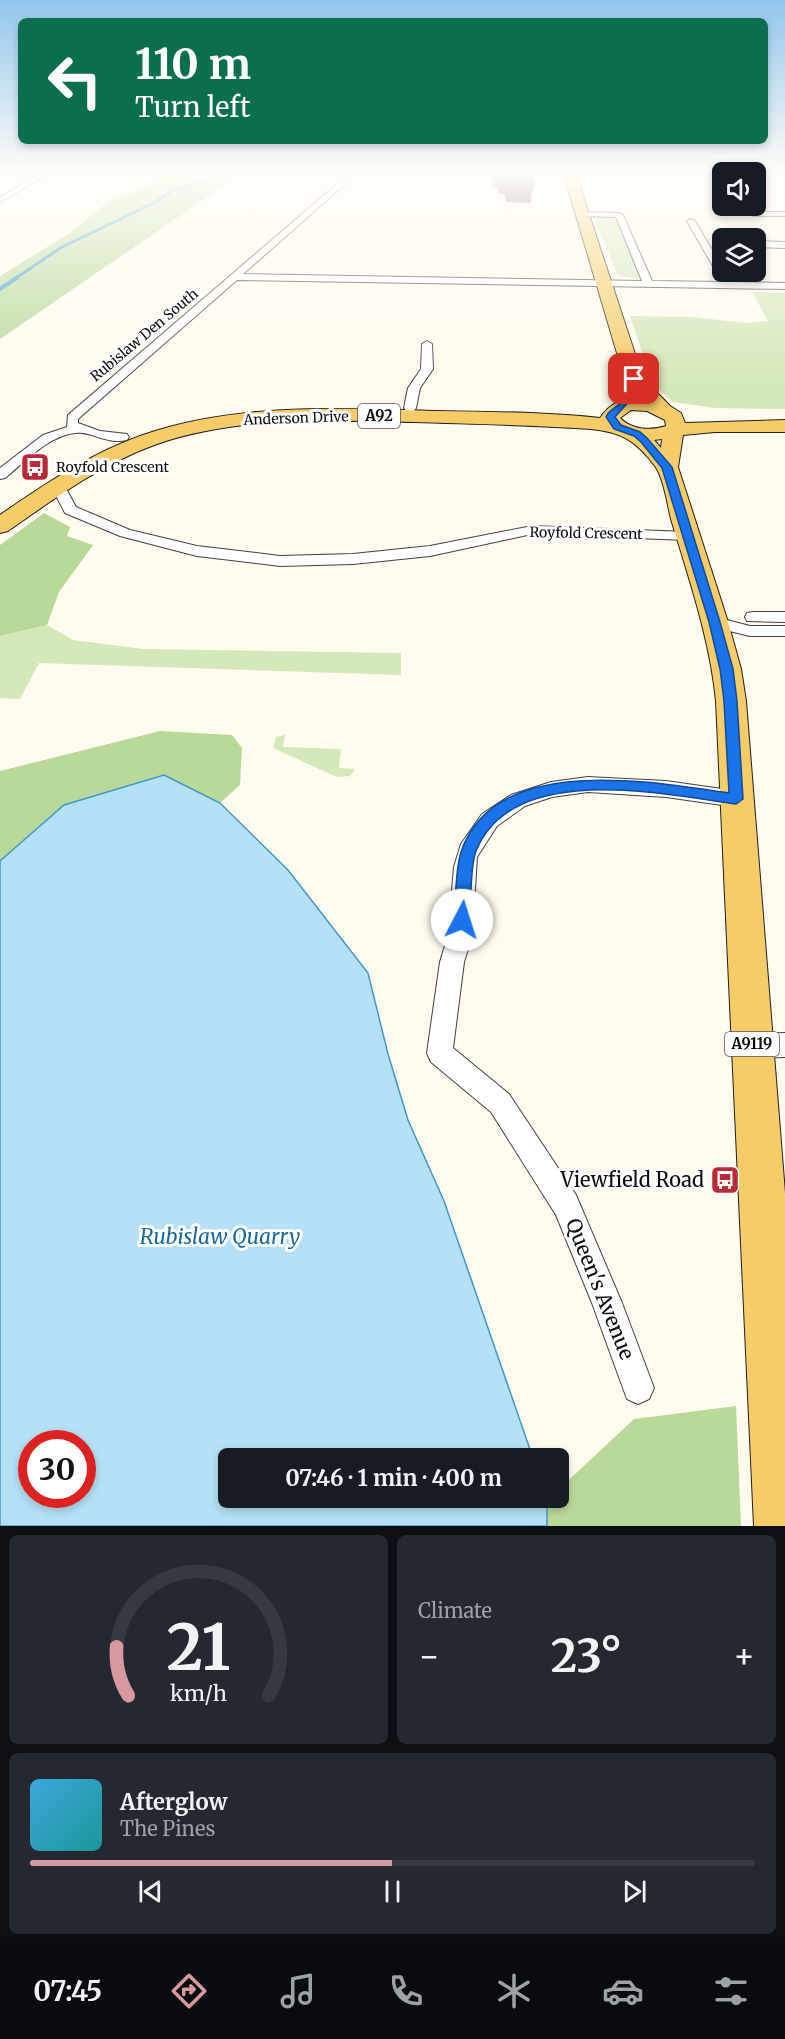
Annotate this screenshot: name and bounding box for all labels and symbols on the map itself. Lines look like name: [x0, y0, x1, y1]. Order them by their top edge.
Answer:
street label: Rubislaw Den South: [86, 285, 202, 385]
pin: [608, 353, 659, 404]
road number: A92: [358, 404, 400, 428]
street label: Anderson Drive: [242, 407, 349, 429]
bus stop icon: Royfold Crescent: [19, 451, 51, 483]
place label: Royfold Crescent: [56, 458, 170, 476]
street label: Royfold Crescent: [529, 523, 643, 543]
position arrow: [430, 888, 494, 952]
road number: A9119: [725, 1032, 779, 1056]
bus stop icon: Viewfield Road: [709, 1164, 741, 1196]
place label: Viewfield Road: [559, 1167, 704, 1192]
street label: Queen's Avenue: [561, 1215, 640, 1363]
water label: Rubislaw Quarry: [140, 1223, 300, 1250]
speed limit sign: 30: [18, 1430, 96, 1508]

